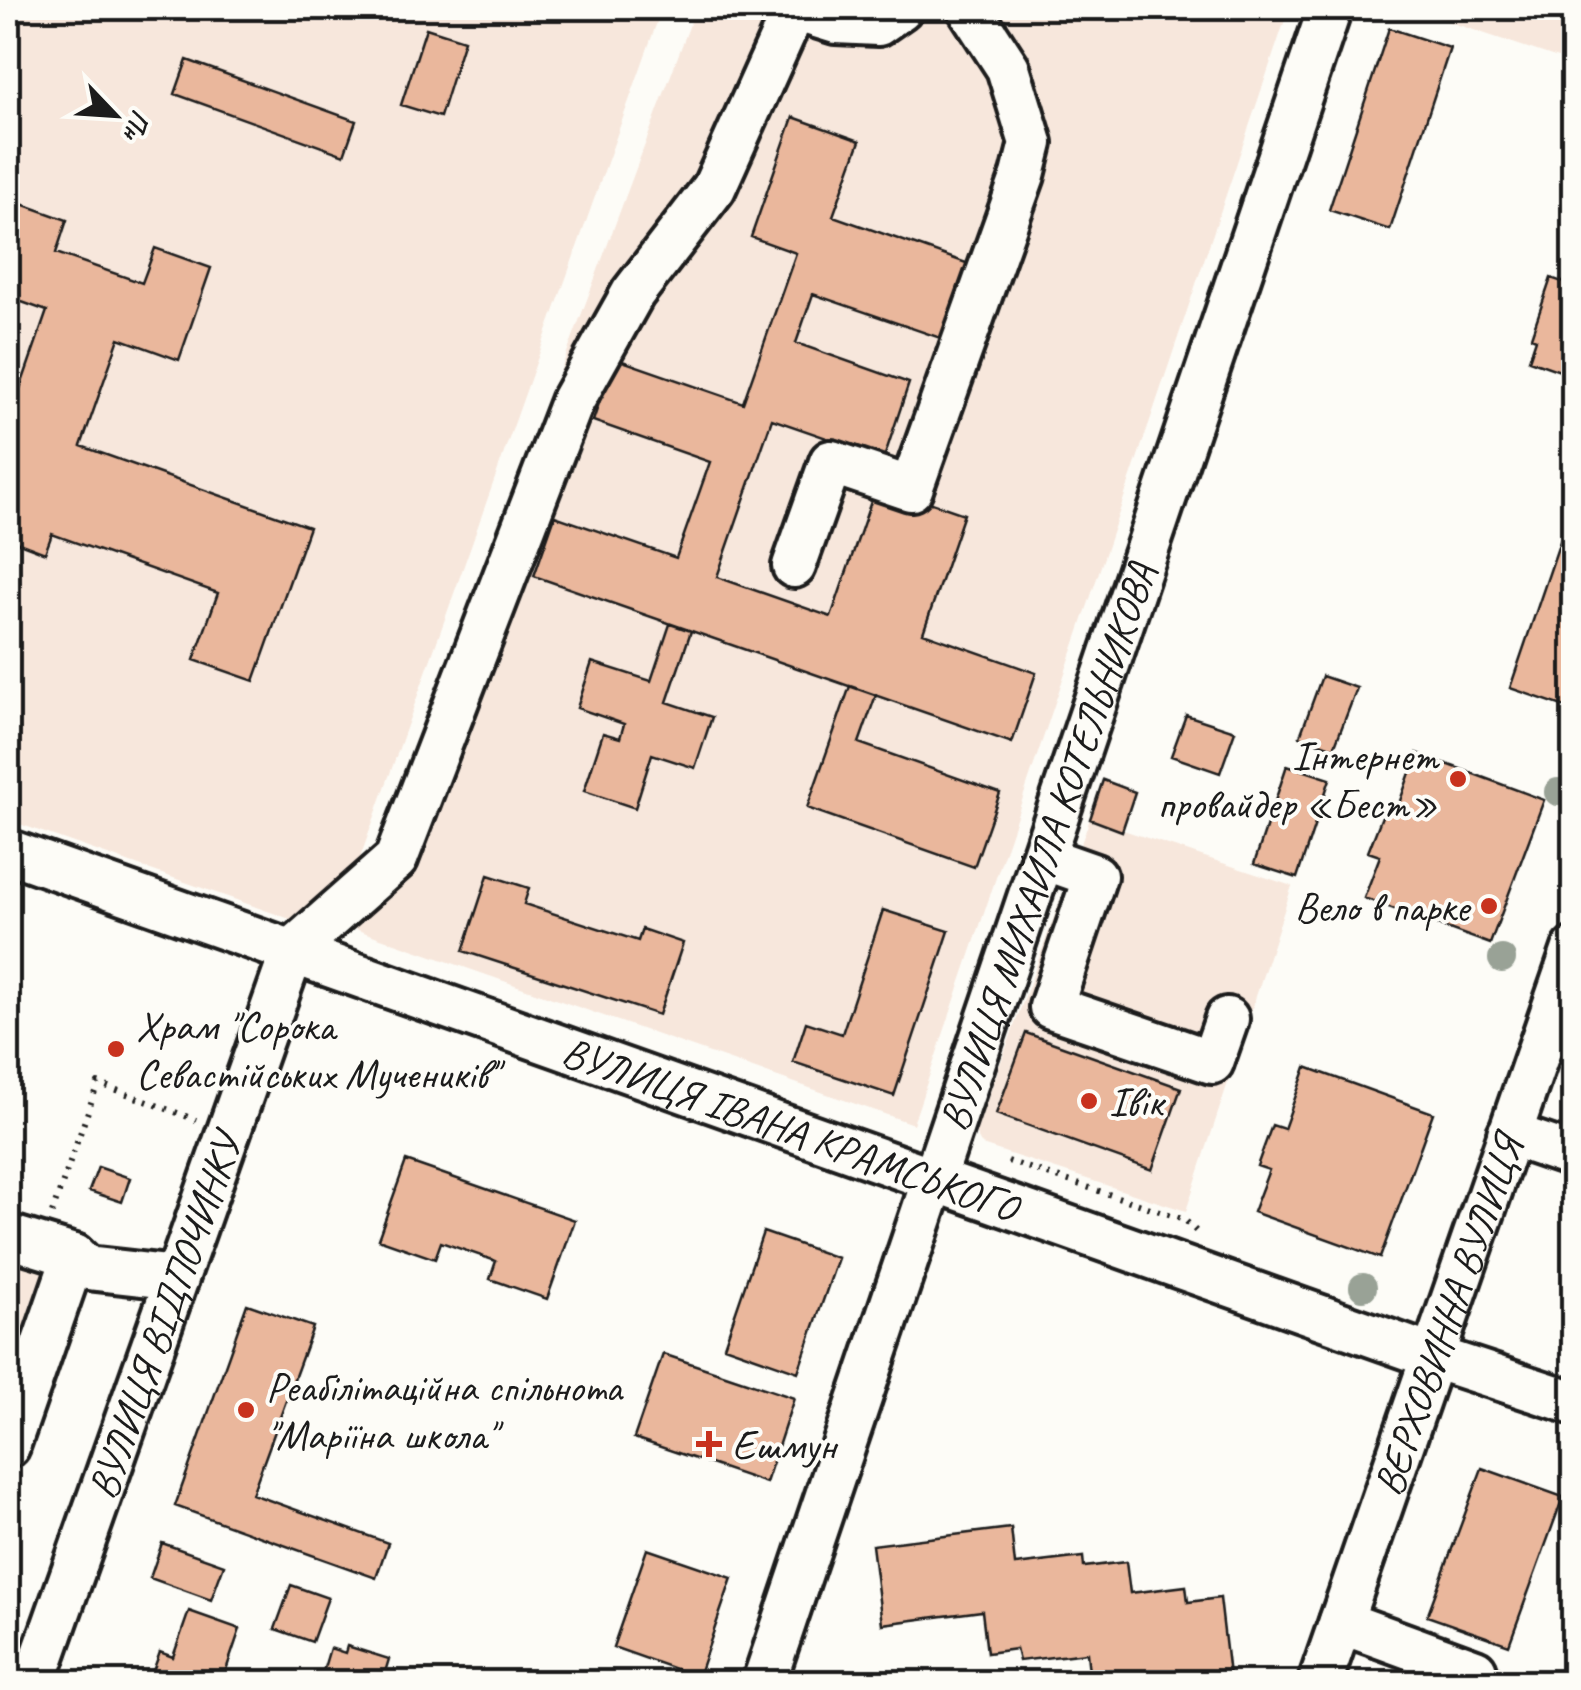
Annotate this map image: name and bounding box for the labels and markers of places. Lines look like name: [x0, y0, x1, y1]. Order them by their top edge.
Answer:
place label: Інтернет провайдер «Бест»: [1157, 730, 1440, 831]
marker: Інтернет провайдер «Бест»: [1447, 768, 1469, 790]
place label: Вело в парке: [1295, 881, 1472, 934]
marker: Вело в парке: [1478, 895, 1500, 917]
place label: Храм "Сорока Севастійських Мучеників": [136, 1000, 506, 1101]
marker: Храм "Сорока Севастійських Мучеників": [105, 1038, 127, 1060]
place label: Івік: [1109, 1076, 1166, 1129]
marker: Івік: [1078, 1090, 1100, 1112]
place label: Реабілітаційна спільнота "Маріїна школа": [266, 1361, 625, 1462]
marker: Реабілітаційна спільнота "Маріїна школа": [235, 1399, 257, 1421]
place label: Ешмун: [732, 1419, 839, 1472]
marker: Ешмун: [696, 1431, 722, 1457]

